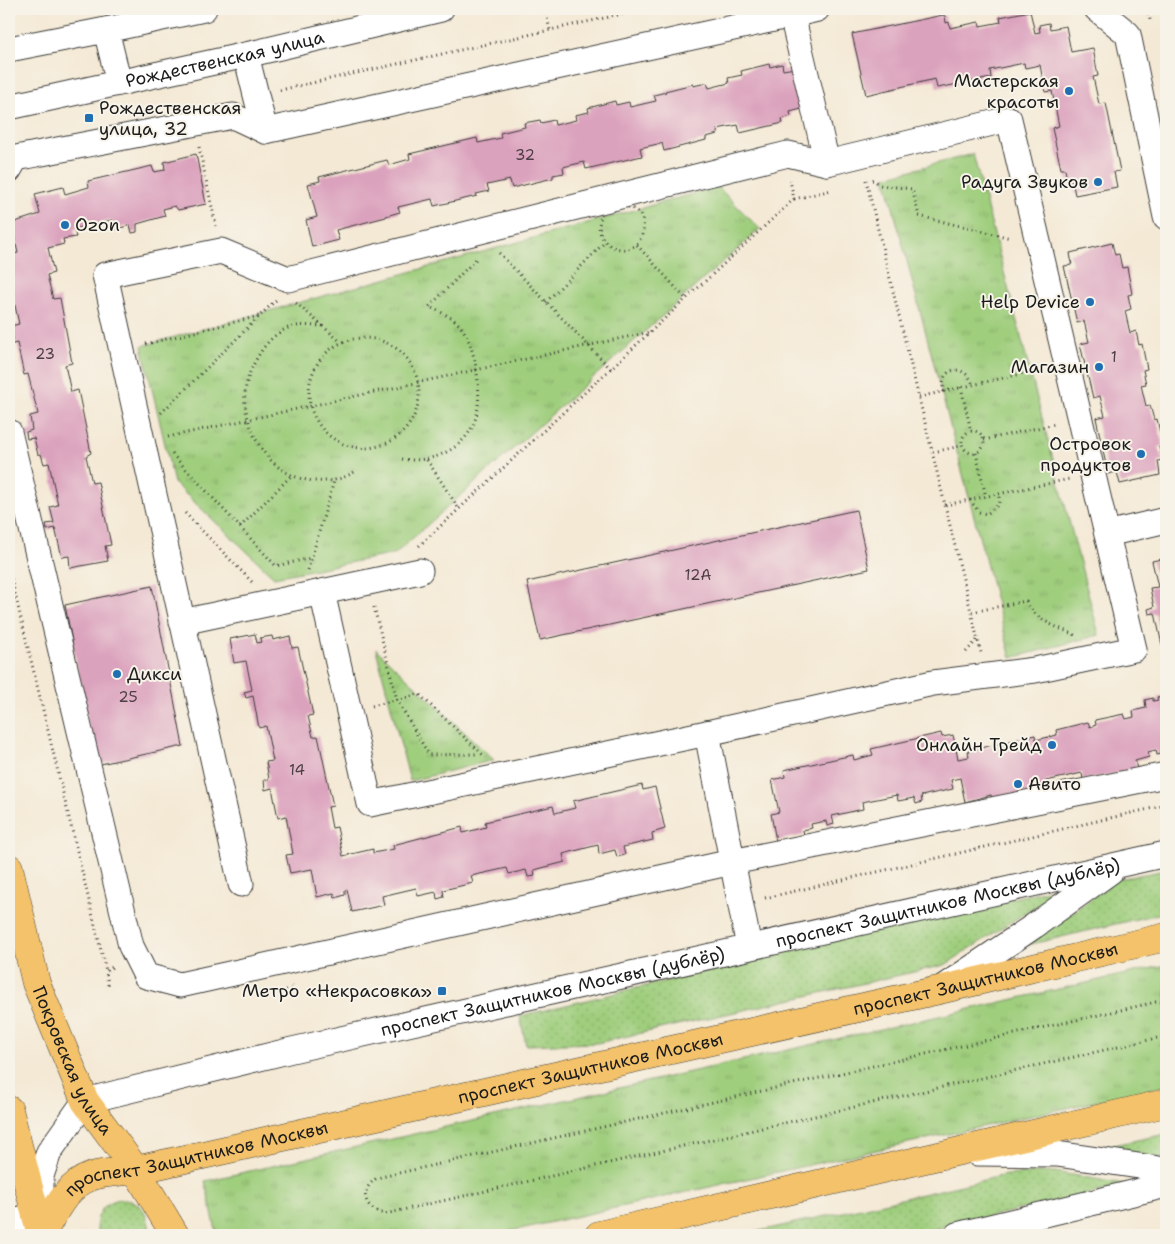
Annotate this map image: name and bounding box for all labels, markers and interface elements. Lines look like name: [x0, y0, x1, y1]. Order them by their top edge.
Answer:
street label: Рождественская улица: [123, 25, 327, 93]
place label: Мастерская красоты: [954, 69, 1059, 114]
marker: Мастерская красоты: [1063, 85, 1075, 97]
place label: Рождественская улица, 32: [99, 96, 241, 141]
marker: Рождественская улица, 32: [83, 112, 95, 124]
house number: 32: [515, 145, 535, 165]
place label: Радуга Звуков: [961, 170, 1088, 194]
marker: Радуга Звуков: [1092, 176, 1104, 188]
place label: Ozon: [75, 213, 120, 237]
marker: Ozon: [59, 219, 71, 231]
place label: Help Device: [980, 290, 1080, 314]
marker: Help Device: [1084, 296, 1096, 308]
house number: 23: [35, 344, 55, 364]
house number: 1: [1111, 347, 1117, 367]
place label: Магазин: [1011, 355, 1089, 379]
marker: Магазин: [1093, 361, 1105, 373]
place label: Островок продуктов: [1040, 432, 1131, 477]
marker: Островок продуктов: [1135, 448, 1147, 460]
house number: 12А: [685, 565, 712, 585]
place label: Дикси: [127, 662, 182, 686]
marker: Дикси: [111, 668, 123, 680]
house number: 25: [118, 687, 138, 707]
place label: Онлайн Трейд: [916, 733, 1043, 757]
marker: Онлайн Трейд: [1046, 739, 1058, 751]
house number: 14: [289, 760, 305, 780]
place label: Авито: [1028, 772, 1081, 796]
marker: Авито: [1012, 778, 1024, 790]
street label: проспект Защитников Москвы (дублёр): [773, 853, 1122, 953]
street label: проспект Защитников Москвы: [851, 937, 1120, 1021]
street label: проспект Защитников Москвы (дублёр): [378, 941, 727, 1042]
place label: Метро «Некрасовка»: [242, 979, 432, 1003]
street label: Покровская улица: [27, 983, 118, 1140]
marker: Метро «Некрасовка»: [436, 985, 448, 997]
street label: проспект Защитников Москвы: [456, 1027, 725, 1109]
street label: проспект Защитников Москвы: [59, 1115, 330, 1202]

